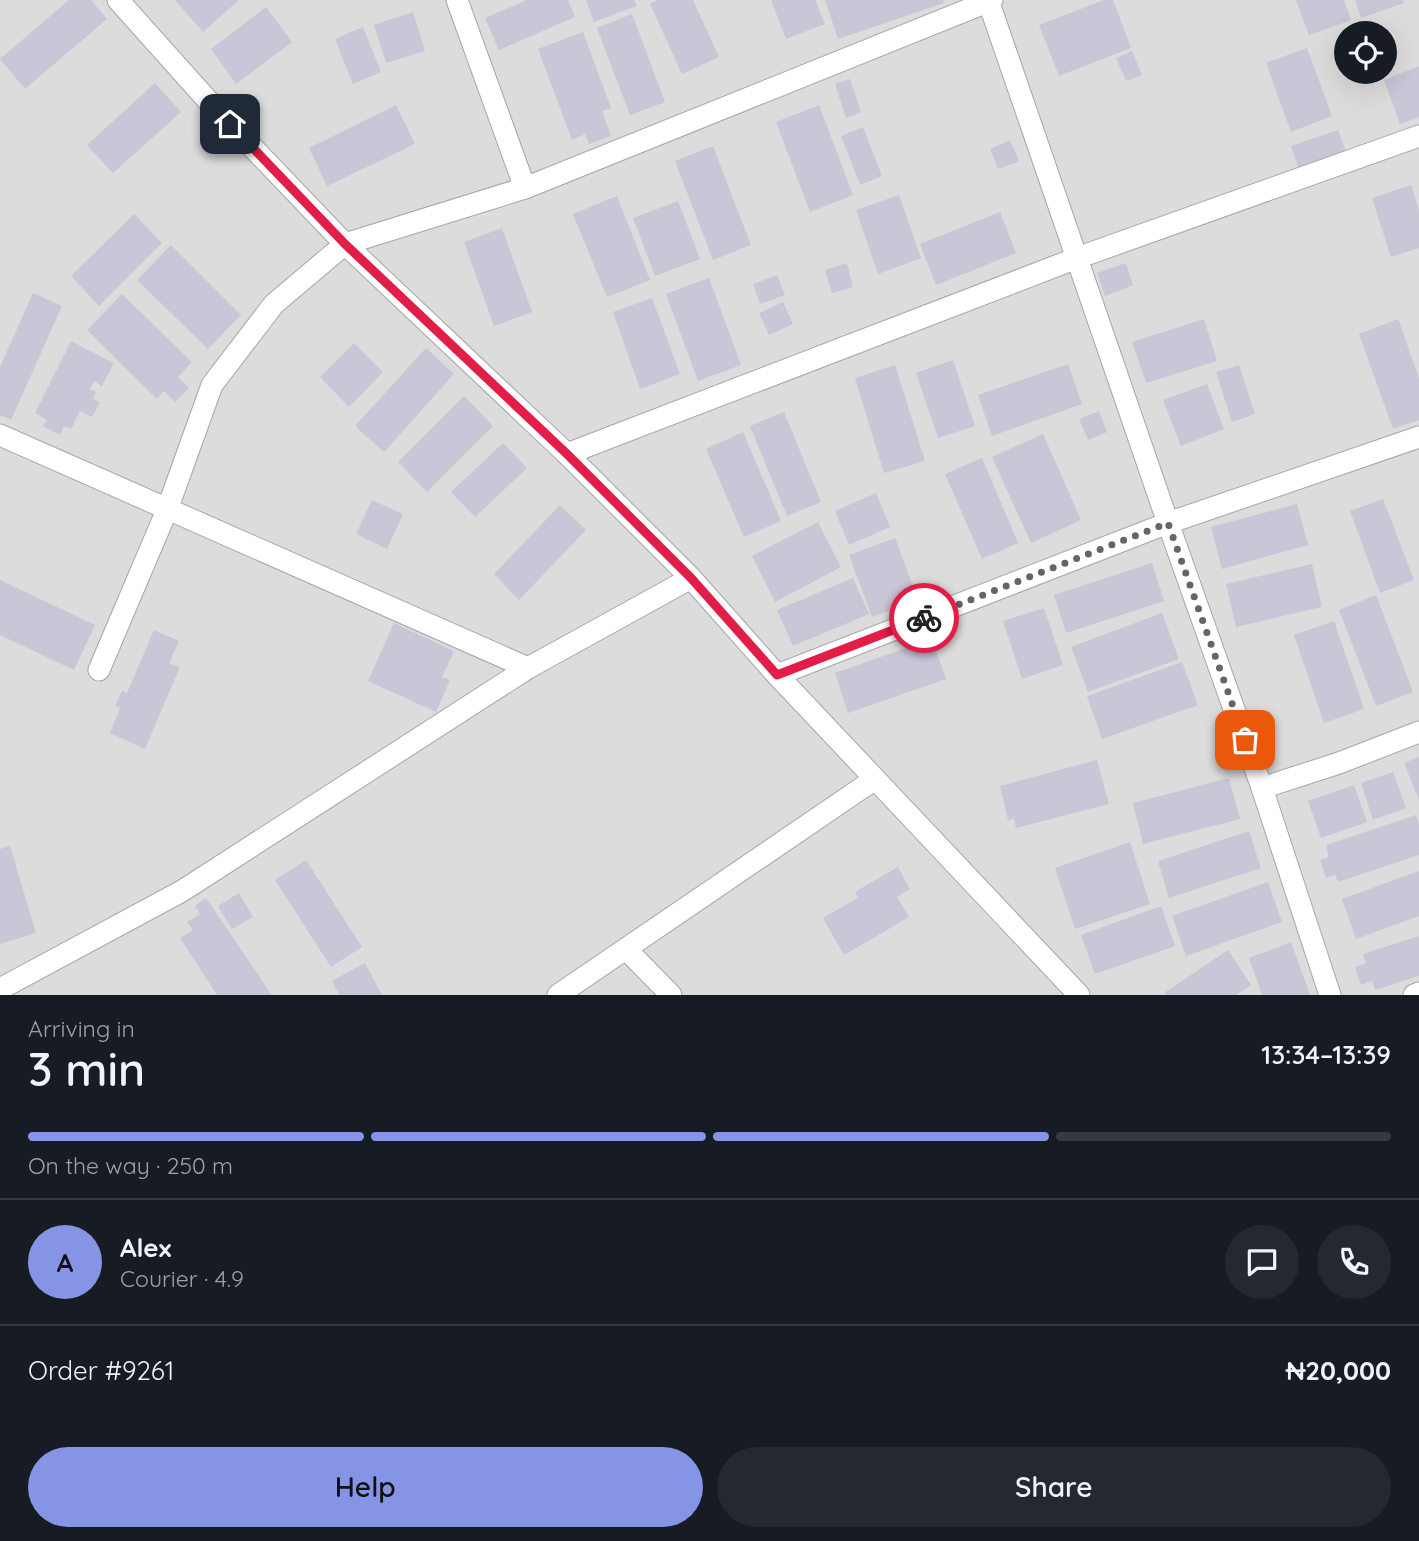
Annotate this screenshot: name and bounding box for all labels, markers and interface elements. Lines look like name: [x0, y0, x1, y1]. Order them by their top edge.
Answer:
map controls: [1334, 21, 1397, 84]
button: locate: [1334, 21, 1397, 84]
pin: [200, 94, 260, 154]
icon: home: [211, 105, 249, 143]
courier: [889, 583, 959, 653]
icon: bike: [905, 599, 943, 637]
pin: [1215, 710, 1275, 770]
icon: bag: [1226, 721, 1264, 759]
text: Arriving in: [28, 1014, 135, 1043]
text: 13:34–13:39: [1261, 1038, 1391, 1071]
text: 3 min: [28, 1040, 145, 1098]
text: On the way · 250 m: [28, 1151, 233, 1180]
button: chat: [1225, 1225, 1299, 1299]
button: phone: [1317, 1225, 1391, 1299]
text: Alex: [120, 1231, 171, 1264]
text: A: [57, 1246, 73, 1279]
text: Courier · 4.9: [120, 1264, 244, 1293]
text: Order #9261: [28, 1354, 174, 1387]
text: ₦20,000: [1286, 1354, 1391, 1387]
button: Help: [28, 1447, 703, 1527]
button: Share: [717, 1447, 1391, 1527]

